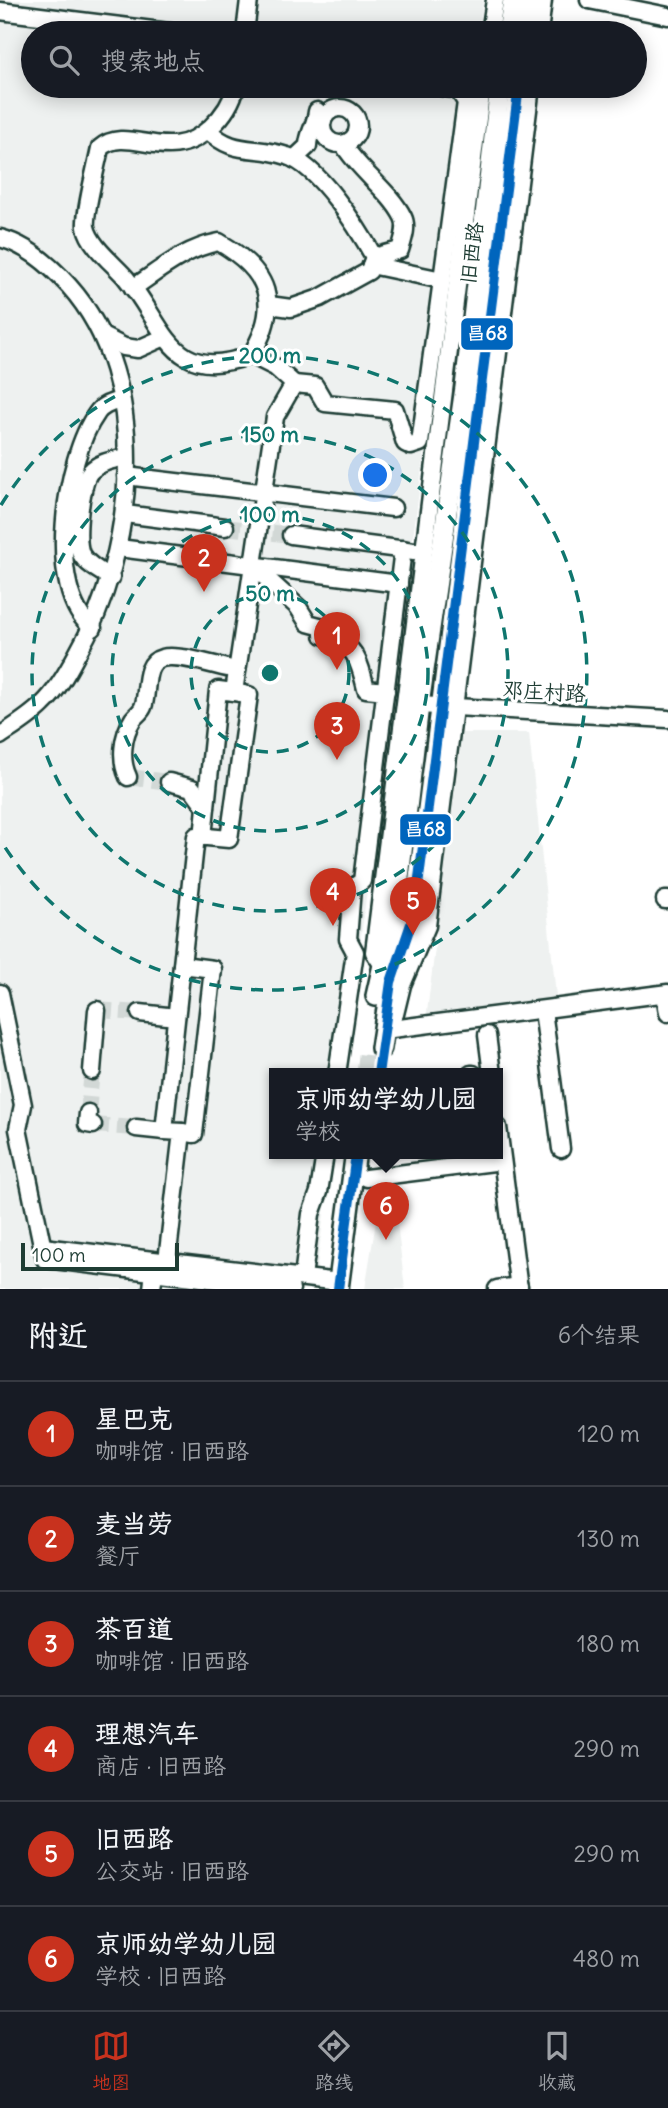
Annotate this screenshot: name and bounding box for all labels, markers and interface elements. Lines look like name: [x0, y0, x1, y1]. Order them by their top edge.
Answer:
search box: [21, 21, 647, 98]
icon: search: [45, 41, 83, 79]
text: 搜索地点: [101, 44, 205, 77]
street label: 旧西路: [454, 220, 489, 286]
line badge: 昌68: [460, 317, 514, 351]
text: 昌68: [467, 321, 508, 345]
text: 200 m: [239, 342, 302, 369]
text: 150 m: [241, 421, 299, 448]
your location: [358, 458, 392, 492]
text: 100 m: [240, 501, 300, 528]
pin: 2: [181, 534, 227, 592]
text: 50 m: [245, 580, 295, 607]
pin: 1: [314, 612, 360, 670]
centre of rings: [258, 661, 282, 685]
street label: 邓庄村路: [501, 676, 587, 707]
pin: 3: [314, 702, 360, 760]
line badge: 昌68: [399, 813, 452, 846]
text: 昌68: [405, 817, 446, 841]
pin: 4: [310, 868, 356, 926]
pin: 5: [390, 877, 436, 935]
popup: [269, 1068, 503, 1159]
text: 京师幼学幼儿园: [295, 1082, 477, 1115]
text: 学校: [295, 1116, 341, 1145]
pin: 6: [363, 1182, 409, 1240]
scale bar: [21, 1240, 178, 1272]
text: 100 m: [32, 1243, 86, 1267]
text: 附近: [28, 1316, 88, 1354]
text: 6个结果: [558, 1320, 640, 1349]
text: 星巴克: [95, 1402, 173, 1435]
text: 1: [46, 1419, 56, 1448]
text: 120 m: [577, 1419, 640, 1448]
text: 咖啡馆 · 旧西路: [95, 1436, 249, 1465]
text: 麦当劳: [95, 1507, 173, 1540]
text: 2: [45, 1524, 57, 1553]
text: 130 m: [577, 1524, 640, 1553]
text: 餐厅: [95, 1541, 141, 1570]
text: 茶百道: [95, 1612, 173, 1645]
text: 3: [44, 1629, 58, 1658]
text: 180 m: [577, 1629, 640, 1658]
text: 咖啡馆 · 旧西路: [95, 1646, 249, 1675]
text: 理想汽车: [95, 1717, 199, 1750]
text: 4: [44, 1734, 58, 1763]
text: 290 m: [573, 1734, 640, 1763]
text: 商店 · 旧西路: [95, 1751, 226, 1780]
text: 旧西路: [95, 1822, 173, 1855]
text: 5: [44, 1839, 58, 1868]
text: 290 m: [573, 1839, 640, 1868]
text: 公交站 · 旧西路: [95, 1856, 249, 1885]
text: 京师幼学幼儿园: [95, 1927, 277, 1960]
text: 6: [44, 1944, 58, 1973]
text: 480 m: [573, 1944, 640, 1973]
text: 学校 · 旧西路: [95, 1961, 226, 1990]
tab: 地图: [92, 2027, 130, 2094]
tab: 路线: [315, 2027, 353, 2094]
tab: 收藏: [538, 2027, 576, 2094]

